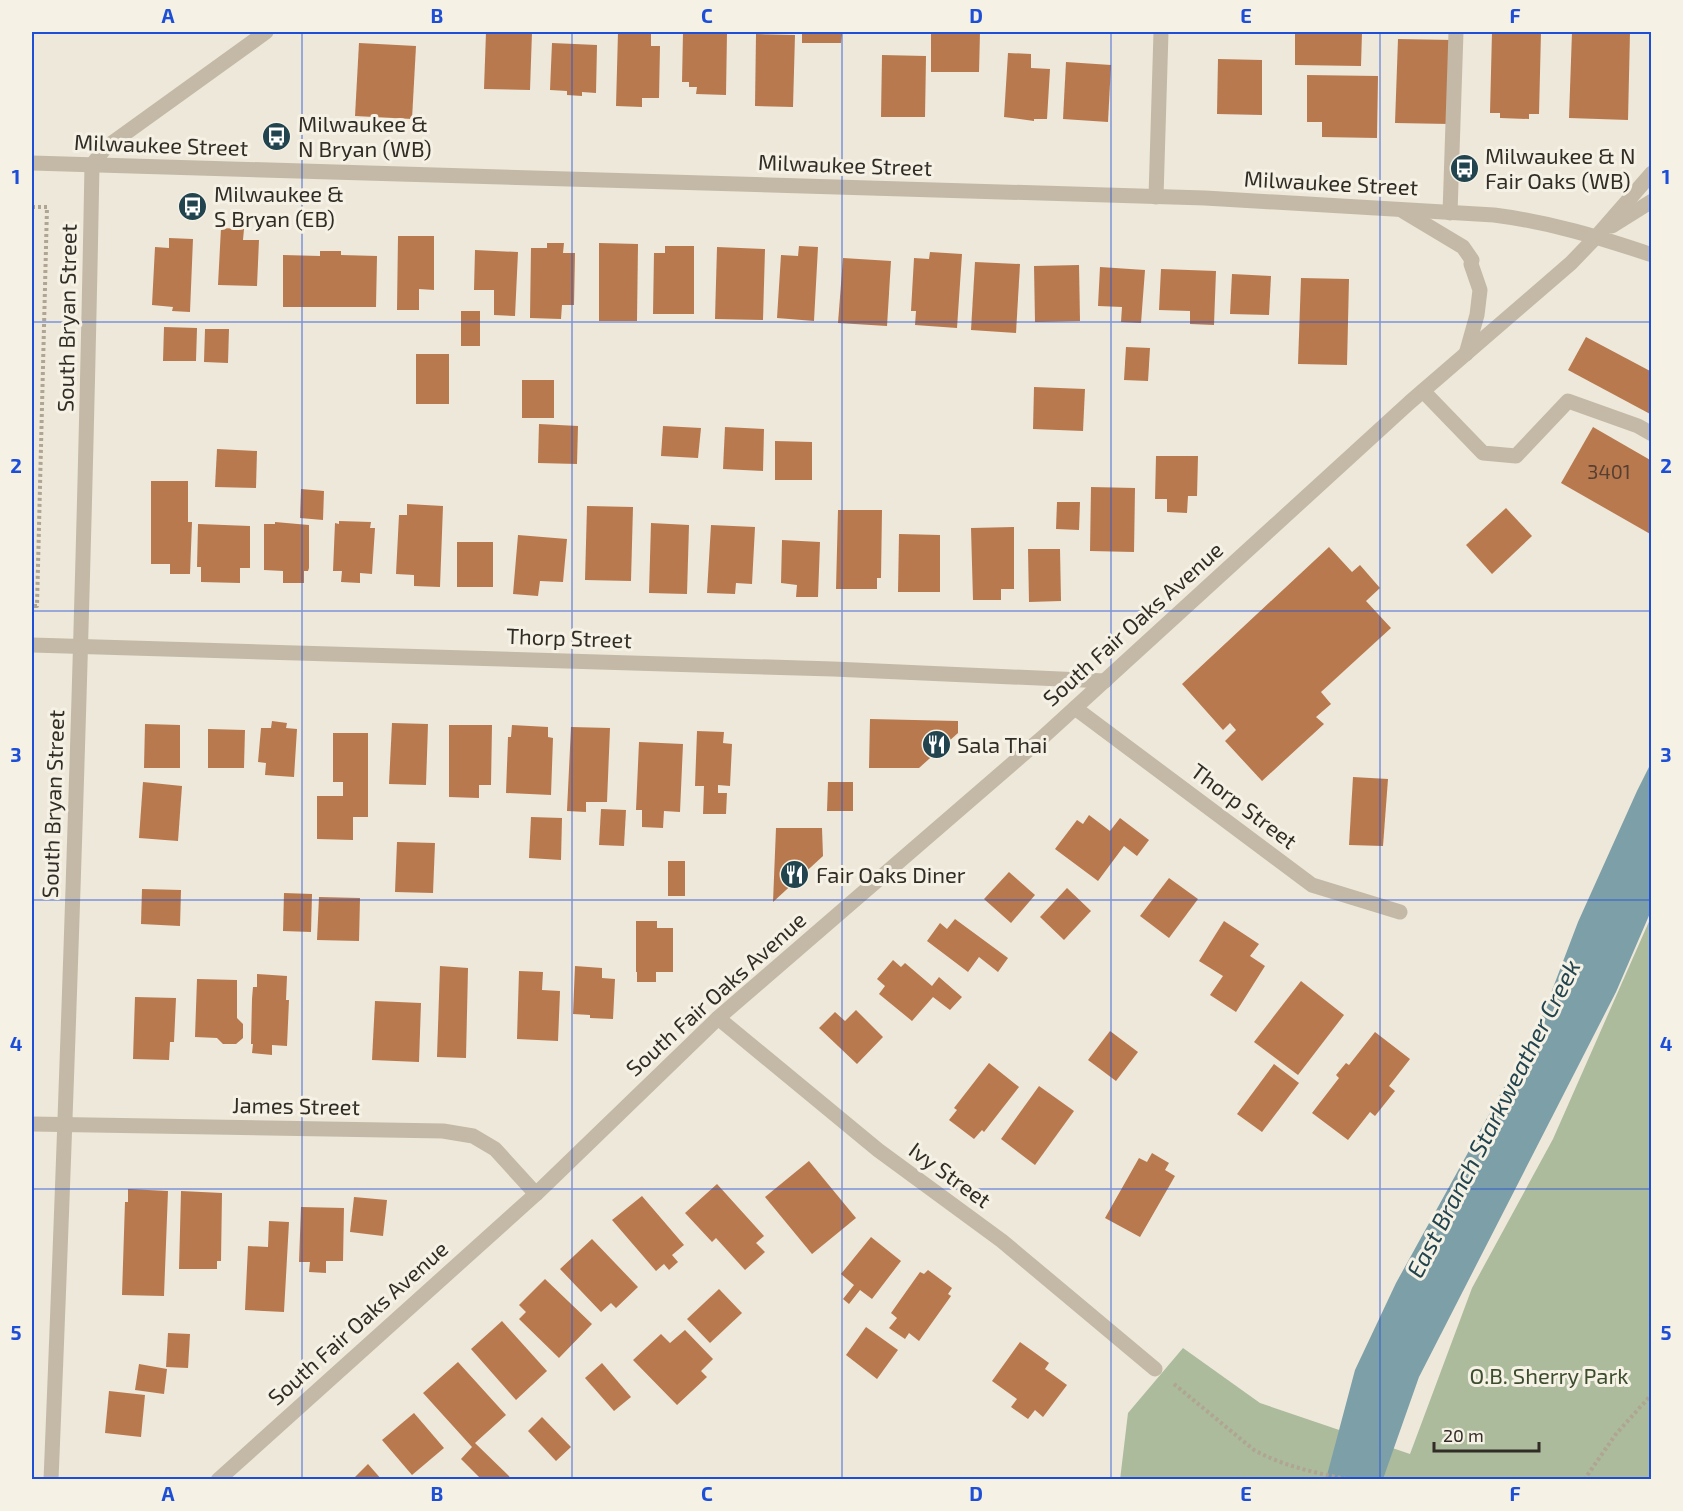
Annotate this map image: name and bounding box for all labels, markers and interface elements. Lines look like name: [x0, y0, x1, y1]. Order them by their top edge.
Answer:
text: A: [161, 3, 175, 27]
text: B: [431, 3, 443, 27]
text: C: [701, 3, 713, 27]
text: D: [969, 3, 983, 27]
text: E: [1240, 3, 1252, 27]
text: F: [1509, 3, 1521, 27]
place label: Milwaukee & N Bryan (WB): [298, 110, 432, 161]
bus stop icon: Milwaukee & N Bryan (WB): [261, 121, 293, 153]
street label: Milwaukee Street: [74, 128, 249, 160]
place label: Milwaukee & N Fair Oaks (WB): [1485, 142, 1635, 193]
street label: Milwaukee Street: [758, 148, 933, 180]
bus stop icon: Milwaukee & N Fair Oaks (WB): [1448, 153, 1480, 185]
text: 1: [12, 164, 20, 188]
street label: Milwaukee Street: [1243, 164, 1419, 200]
text: 1: [1662, 164, 1670, 188]
place label: Milwaukee & S Bryan (EB): [214, 180, 344, 231]
bus stop icon: Milwaukee & S Bryan (EB): [177, 191, 209, 223]
street label: South Bryan Street: [51, 224, 81, 412]
text: 2: [10, 453, 22, 477]
text: 2: [1660, 453, 1672, 477]
house number: 3401: [1587, 459, 1631, 483]
street label: South Fair Oaks Avenue: [1037, 536, 1228, 711]
street label: Thorp Street: [506, 622, 632, 652]
street label: South Bryan Street: [36, 709, 68, 899]
restaurant icon: Sala Thai: [920, 729, 952, 761]
place label: Sala Thai: [957, 731, 1048, 757]
text: 3: [10, 742, 22, 766]
text: 3: [1660, 742, 1672, 766]
street label: Thorp Street: [1187, 757, 1303, 853]
restaurant icon: Fair Oaks Diner: [779, 859, 811, 891]
place label: Fair Oaks Diner: [816, 861, 966, 887]
street label: South Fair Oaks Avenue: [620, 906, 811, 1081]
water label: East Branch Starkweather Creek: [1400, 955, 1586, 1282]
text: 4: [10, 1031, 23, 1055]
text: 4: [1660, 1031, 1673, 1055]
street label: James Street: [232, 1091, 360, 1119]
street label: Ivy Street: [905, 1136, 997, 1213]
street label: South Fair Oaks Avenue: [262, 1235, 453, 1410]
text: 5: [10, 1320, 22, 1344]
text: 5: [1660, 1320, 1672, 1344]
park label: O.B. Sherry Park: [1470, 1362, 1628, 1388]
scale bar: [1434, 1415, 1539, 1453]
text: 20 m: [1443, 1424, 1484, 1446]
text: A: [161, 1481, 175, 1505]
text: B: [431, 1481, 443, 1505]
text: C: [701, 1481, 713, 1505]
text: D: [969, 1481, 983, 1505]
text: E: [1240, 1481, 1252, 1505]
text: F: [1509, 1481, 1521, 1505]

